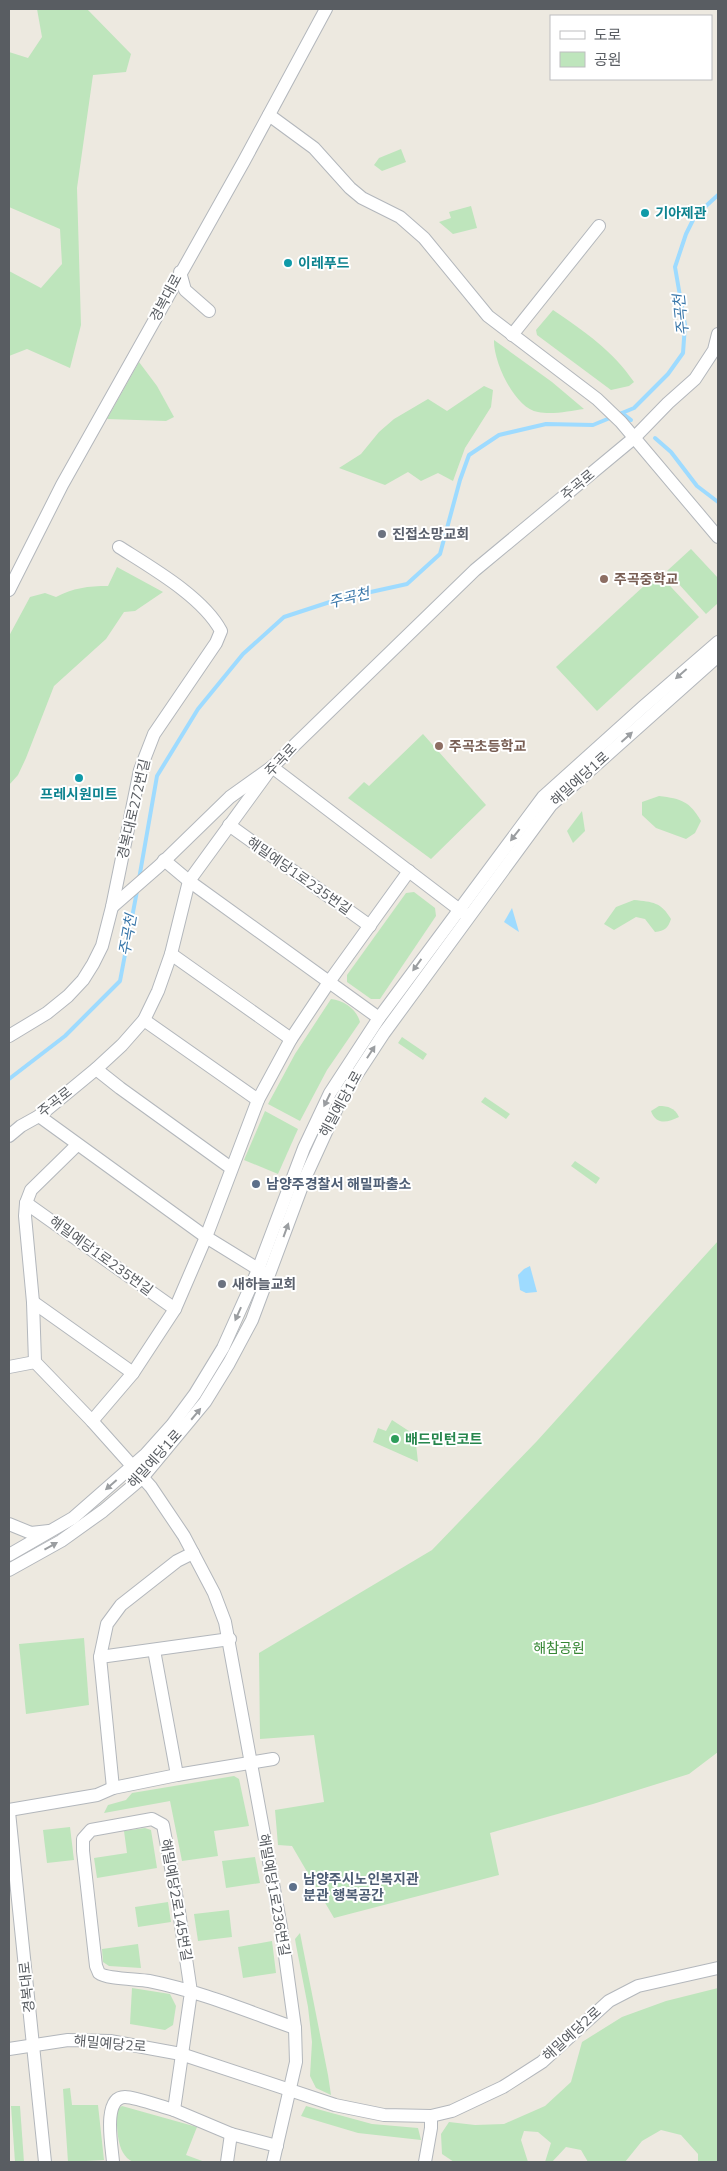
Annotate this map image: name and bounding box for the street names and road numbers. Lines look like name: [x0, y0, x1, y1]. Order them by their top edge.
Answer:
street label: 경복대로: [146, 271, 187, 325]
street label: 주곡로: [557, 465, 599, 505]
street label: 주곡로: [261, 739, 301, 781]
street label: 해밀예당1로: [547, 748, 613, 810]
street label: 경복대로272번길: [113, 757, 155, 861]
street label: 해밀예당1로235번길: [243, 833, 355, 919]
street label: 해밀예당1로: [315, 1067, 367, 1140]
street label: 주곡로: [34, 1083, 76, 1121]
street label: 해밀예당1로235번길: [45, 1212, 157, 1300]
street label: 해밀예당1로: [124, 1426, 186, 1492]
street label: 해밀예당1로236번길: [254, 1832, 294, 1958]
street label: 해밀예당2로145번길: [156, 1837, 196, 1963]
street label: 경복대로: [15, 1960, 39, 2014]
street label: 해밀예당2로: [539, 2003, 605, 2065]
street label: 해밀예당2로: [73, 2031, 147, 2057]

